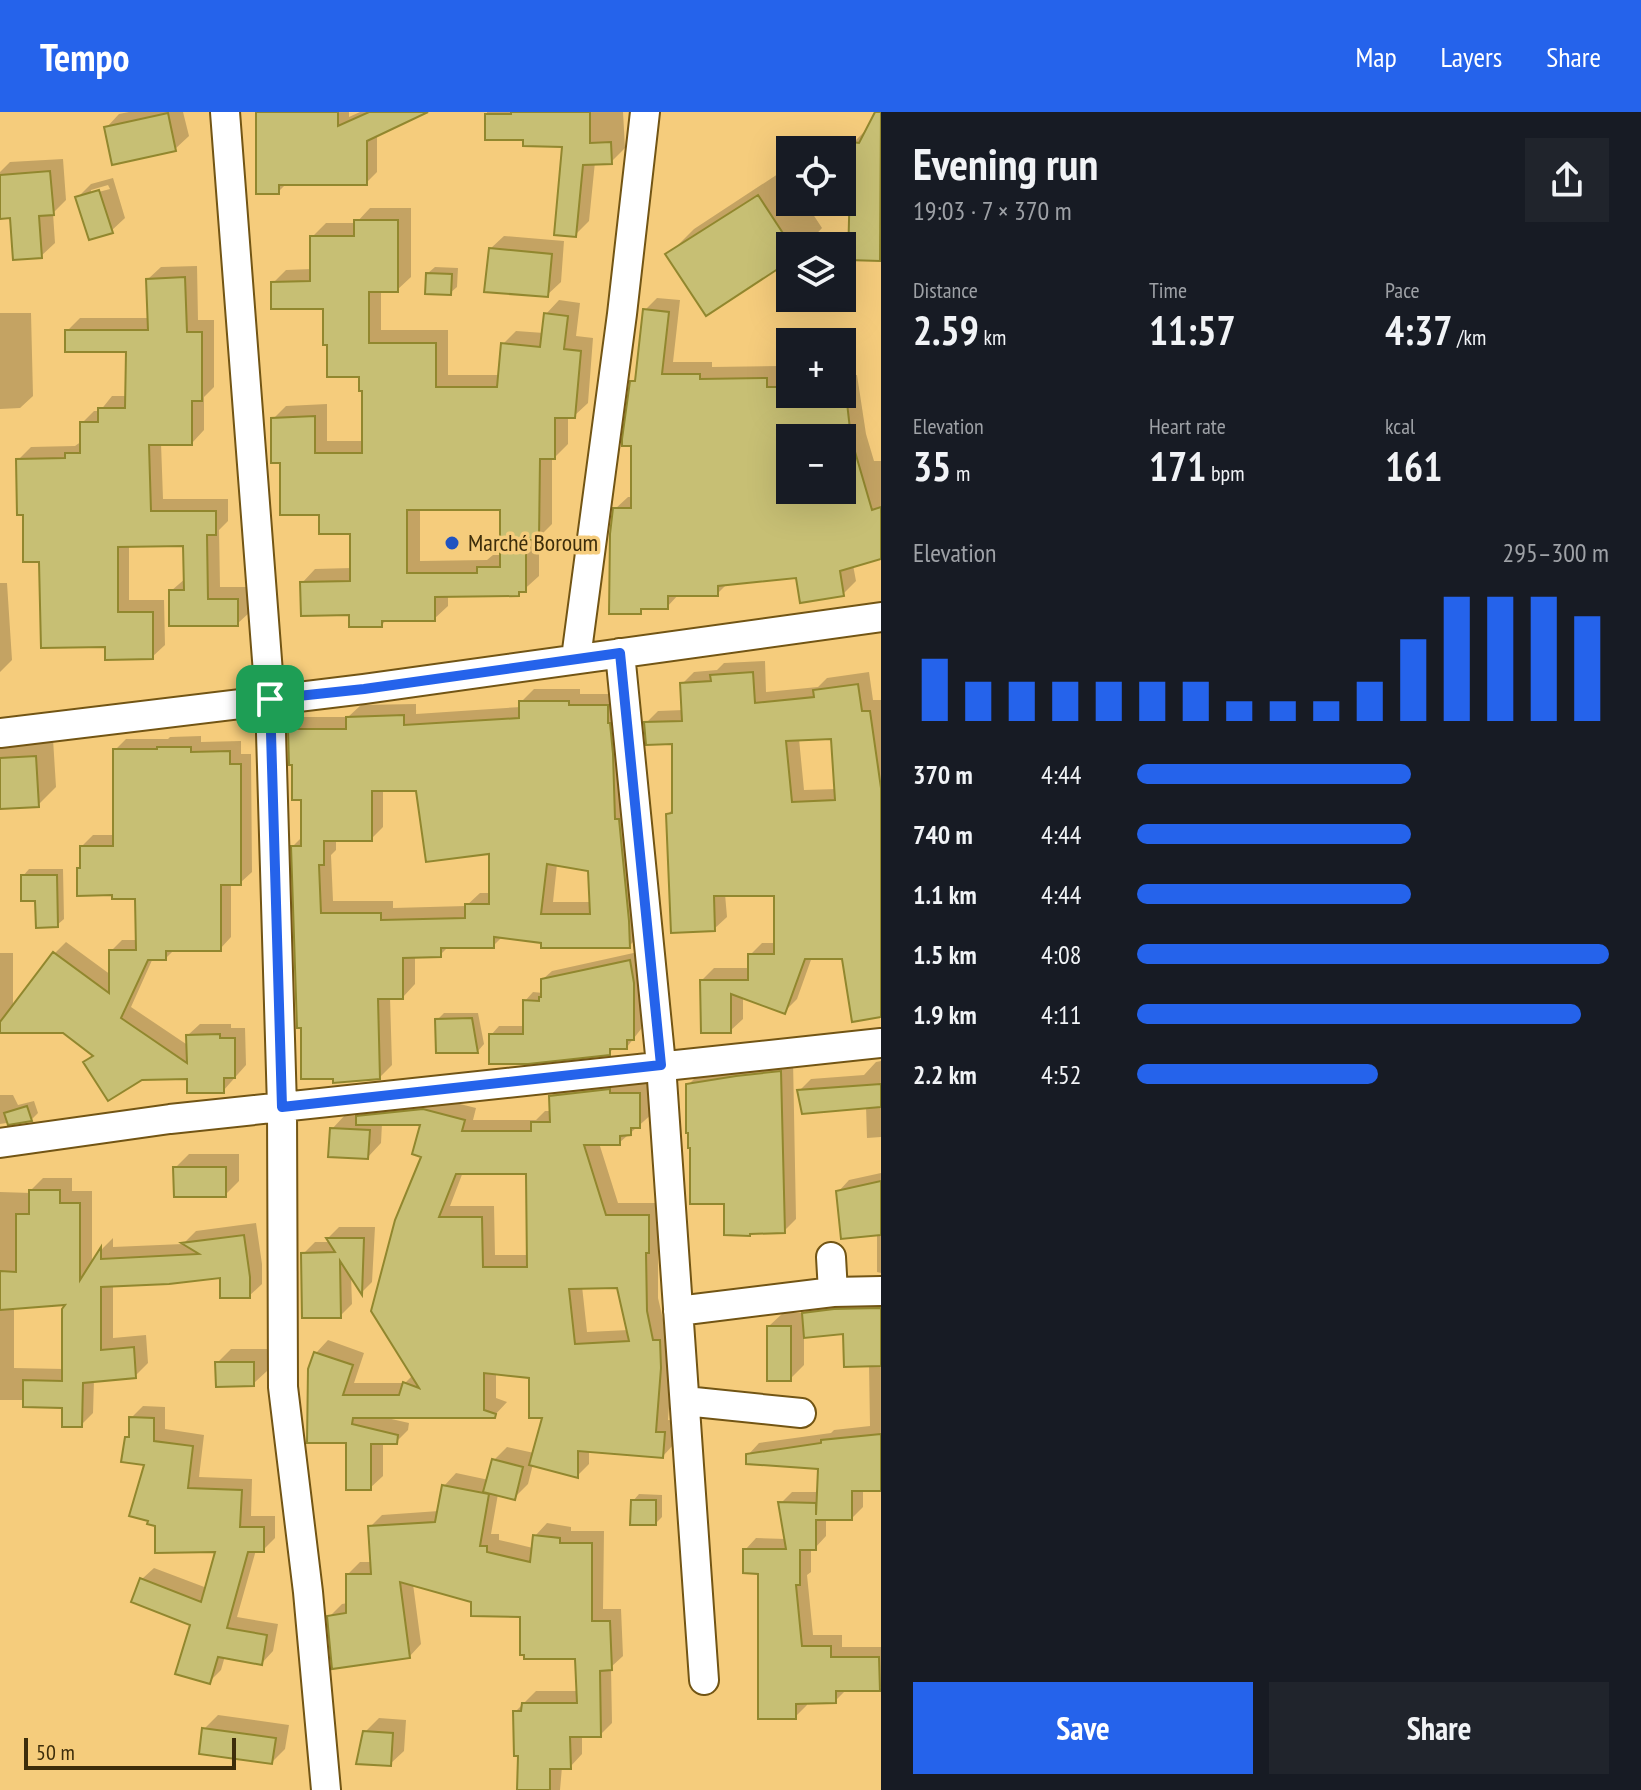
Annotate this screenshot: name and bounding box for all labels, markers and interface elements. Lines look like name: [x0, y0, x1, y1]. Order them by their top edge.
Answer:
text: Tempo: [40, 32, 129, 81]
text: Map: [1355, 38, 1397, 75]
text: Layers: [1441, 38, 1502, 75]
text: Share: [1546, 38, 1601, 75]
text: Evening run: [913, 135, 1098, 192]
map controls: [776, 136, 856, 504]
button: locate: [776, 136, 856, 216]
button: share: [1525, 138, 1609, 222]
text: 19:03 · 7 × 370 m: [913, 194, 1072, 227]
button: layers: [776, 232, 856, 312]
text: Distance: [913, 276, 978, 304]
text: Time: [1149, 276, 1187, 304]
text: Pace: [1385, 276, 1420, 304]
text: 2.59: [913, 304, 979, 356]
text: 11:57: [1149, 304, 1236, 356]
text: 4:37: [1385, 304, 1452, 356]
text: km: [979, 323, 1006, 351]
text: /km: [1452, 323, 1486, 351]
button: +: [776, 328, 856, 408]
text: Elevation: [913, 412, 984, 440]
text: Heart rate: [1149, 412, 1226, 440]
text: kcal: [1385, 412, 1415, 440]
button: −: [776, 424, 856, 504]
text: 35: [913, 440, 951, 492]
text: 171: [1149, 440, 1206, 492]
text: 161: [1385, 440, 1442, 492]
text: m: [951, 459, 970, 487]
text: bpm: [1206, 459, 1244, 487]
place label: Marché Boroum: [468, 527, 598, 558]
marker: Marché Boroum: [443, 534, 461, 552]
text: Elevation: [913, 536, 996, 569]
text: 295–300 m: [1503, 536, 1609, 569]
pin: [236, 665, 304, 733]
icon: arrive: [248, 677, 292, 721]
text: 370 m: [913, 758, 973, 791]
text: 4:44: [1041, 758, 1081, 791]
text: 740 m: [913, 818, 973, 851]
text: 4:44: [1041, 818, 1081, 851]
text: 1.1 km: [913, 878, 977, 911]
text: 4:44: [1041, 878, 1081, 911]
text: 1.5 km: [913, 938, 977, 971]
text: 4:08: [1041, 938, 1081, 971]
text: 1.9 km: [913, 998, 977, 1031]
text: 4:11: [1041, 998, 1081, 1031]
text: 2.2 km: [913, 1058, 977, 1091]
text: 4:52: [1041, 1058, 1081, 1091]
button: Save: [913, 1682, 1253, 1774]
button: Share: [1269, 1682, 1609, 1774]
scale bar: [24, 1734, 236, 1770]
text: 50 m: [36, 1738, 75, 1766]

